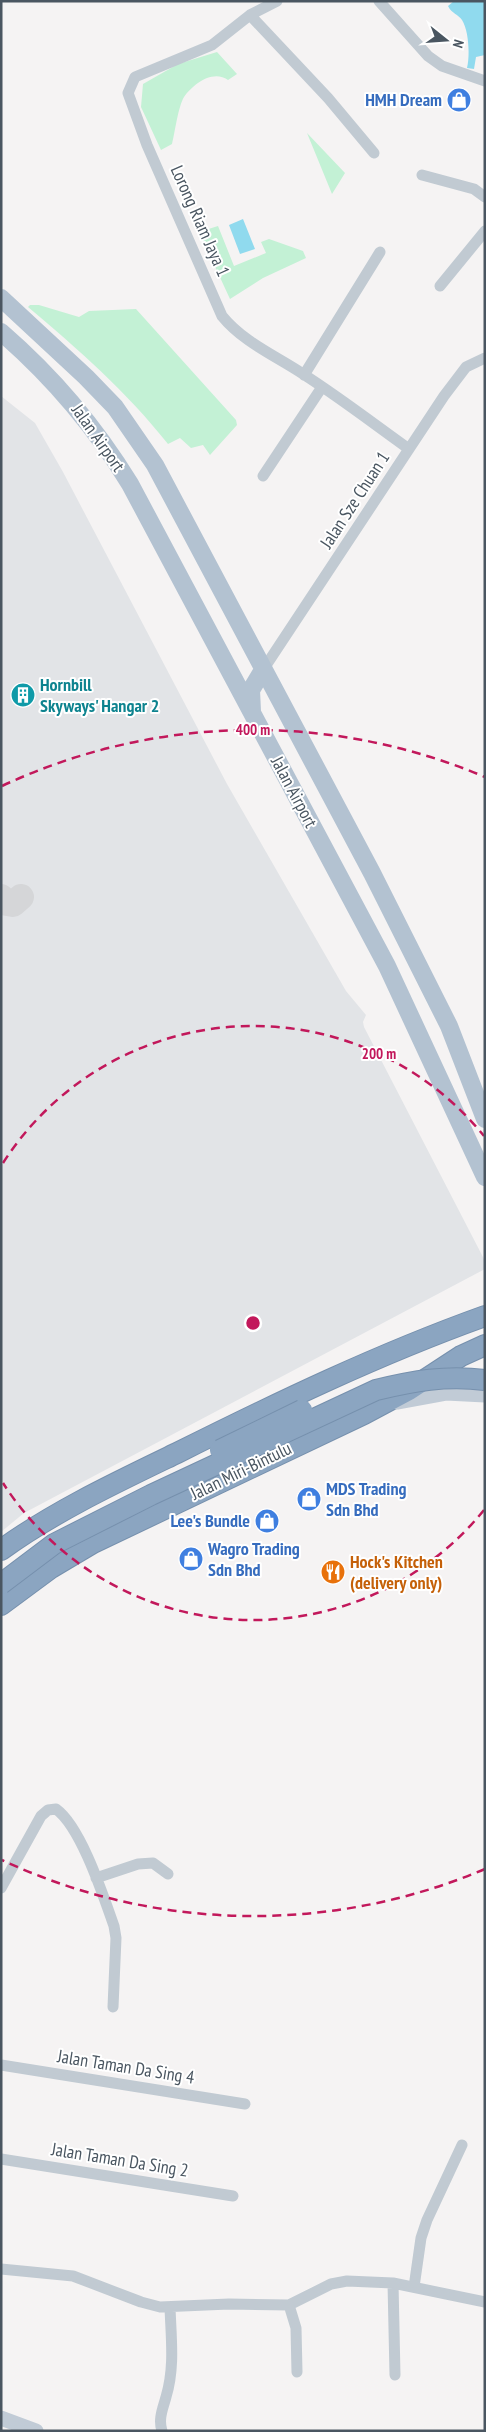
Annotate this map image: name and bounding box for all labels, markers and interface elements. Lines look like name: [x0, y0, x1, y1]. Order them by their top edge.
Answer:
north arrow: [421, 15, 471, 65]
text: N: [449, 38, 468, 50]
shop icon: HMH Dream: [446, 87, 472, 113]
place label: HMH Dream: [365, 88, 442, 111]
street label: Lorong Riam Jaya 1: [166, 162, 235, 280]
street label: Jalan Airport: [66, 399, 130, 476]
street label: Jalan Sze Chuan 1: [314, 447, 394, 553]
place label: Hornbill Skyways' Hangar 2: [40, 673, 159, 717]
building icon: Hornbill Skyways' Hangar 2: [10, 682, 36, 708]
text: 400 m: [236, 720, 270, 739]
street label: Jalan Airport: [266, 751, 323, 831]
text: 200 m: [362, 1044, 396, 1063]
centre of rings: [244, 1314, 262, 1332]
street label: Jalan Miri-Bintulu: [186, 1436, 295, 1505]
place label: MDS Trading Sdn Bhd: [326, 1477, 406, 1521]
shop icon: MDS Trading Sdn Bhd: [296, 1486, 322, 1512]
shop icon: Lee's Bundle: [254, 1508, 280, 1534]
place label: Lee's Bundle: [170, 1509, 250, 1532]
place label: Wagro Trading Sdn Bhd: [207, 1537, 300, 1581]
shop icon: Wagro Trading Sdn Bhd: [178, 1546, 204, 1572]
place label: Hock's Kitchen (delivery only): [350, 1550, 443, 1594]
restaurant icon: Hock's Kitchen (delivery only): [320, 1559, 346, 1585]
street label: Jalan Taman Da Sing 4: [55, 2044, 196, 2089]
street label: Jalan Taman Da Sing 2: [49, 2137, 190, 2182]

